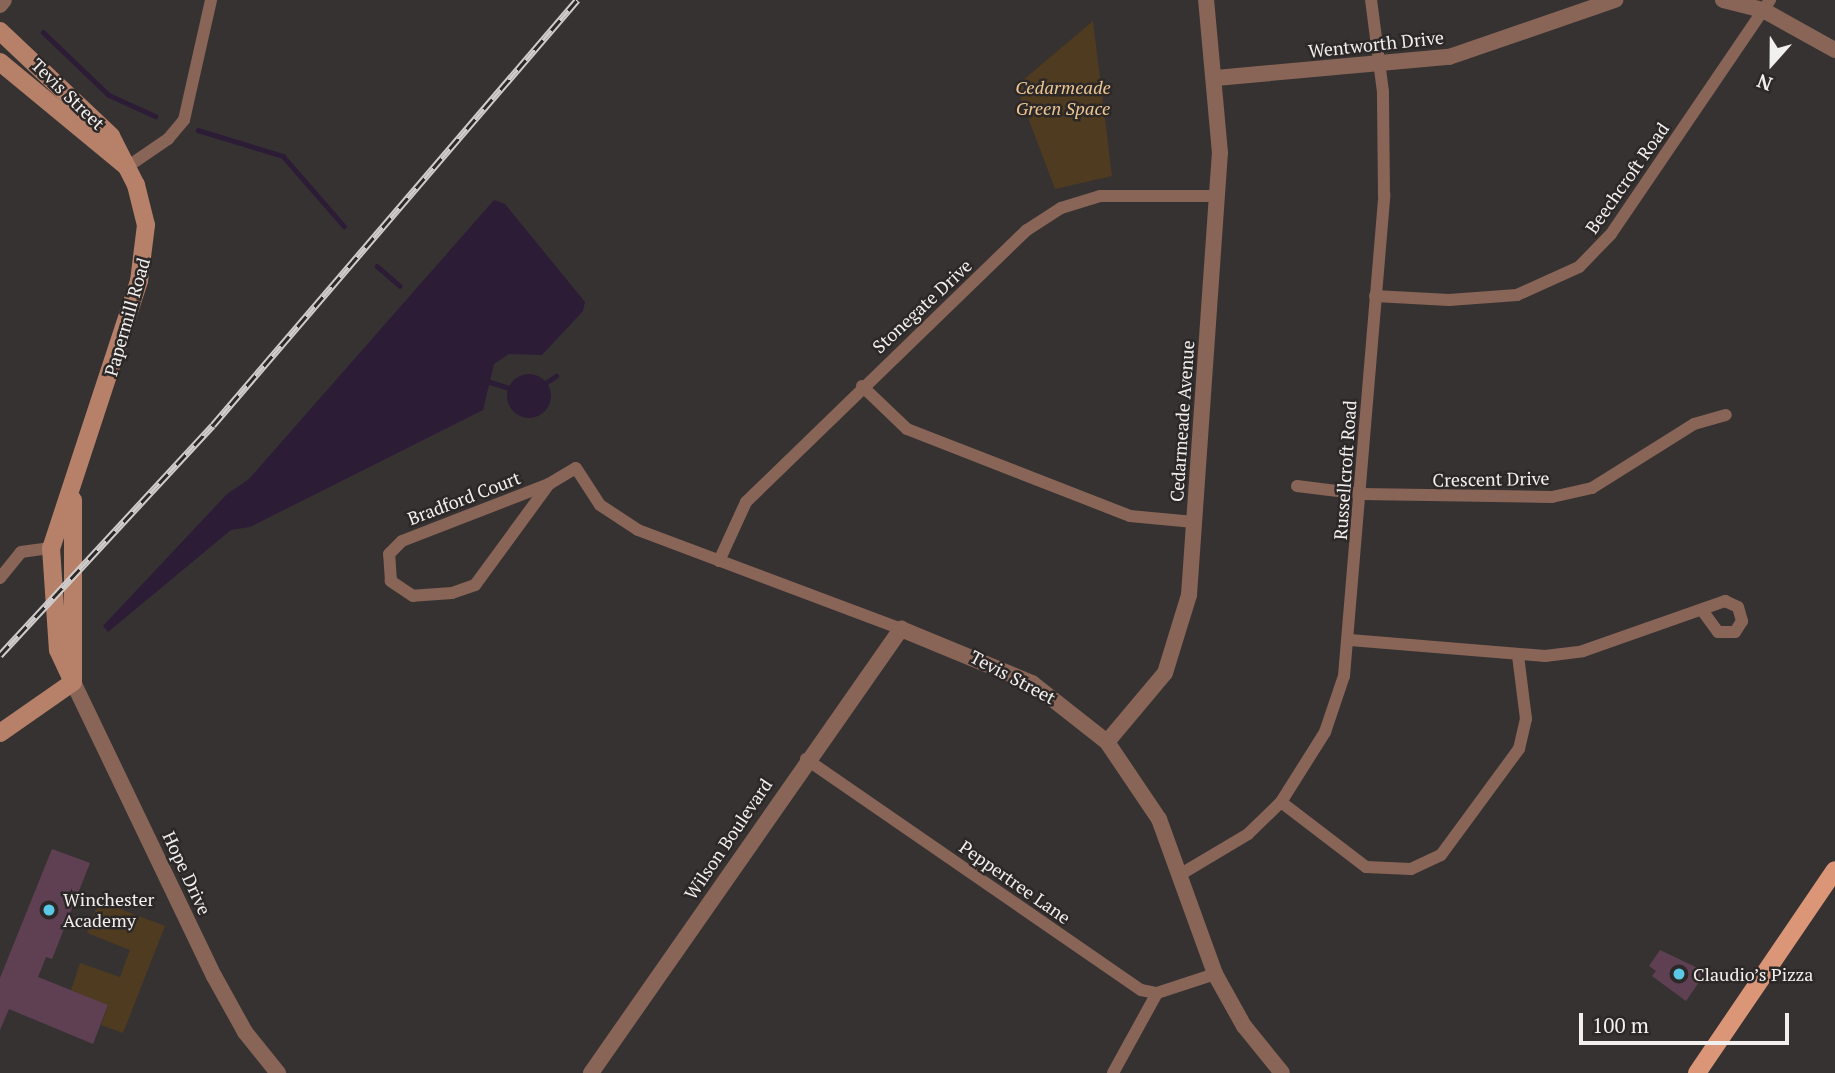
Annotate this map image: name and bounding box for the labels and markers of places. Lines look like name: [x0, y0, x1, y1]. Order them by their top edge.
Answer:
place label: Winchester Academy: [63, 889, 154, 932]
marker: Winchester Academy: [41, 902, 57, 918]
place label: Claudio’s Pizza: [1693, 963, 1813, 985]
marker: Claudio’s Pizza: [1671, 966, 1687, 982]

